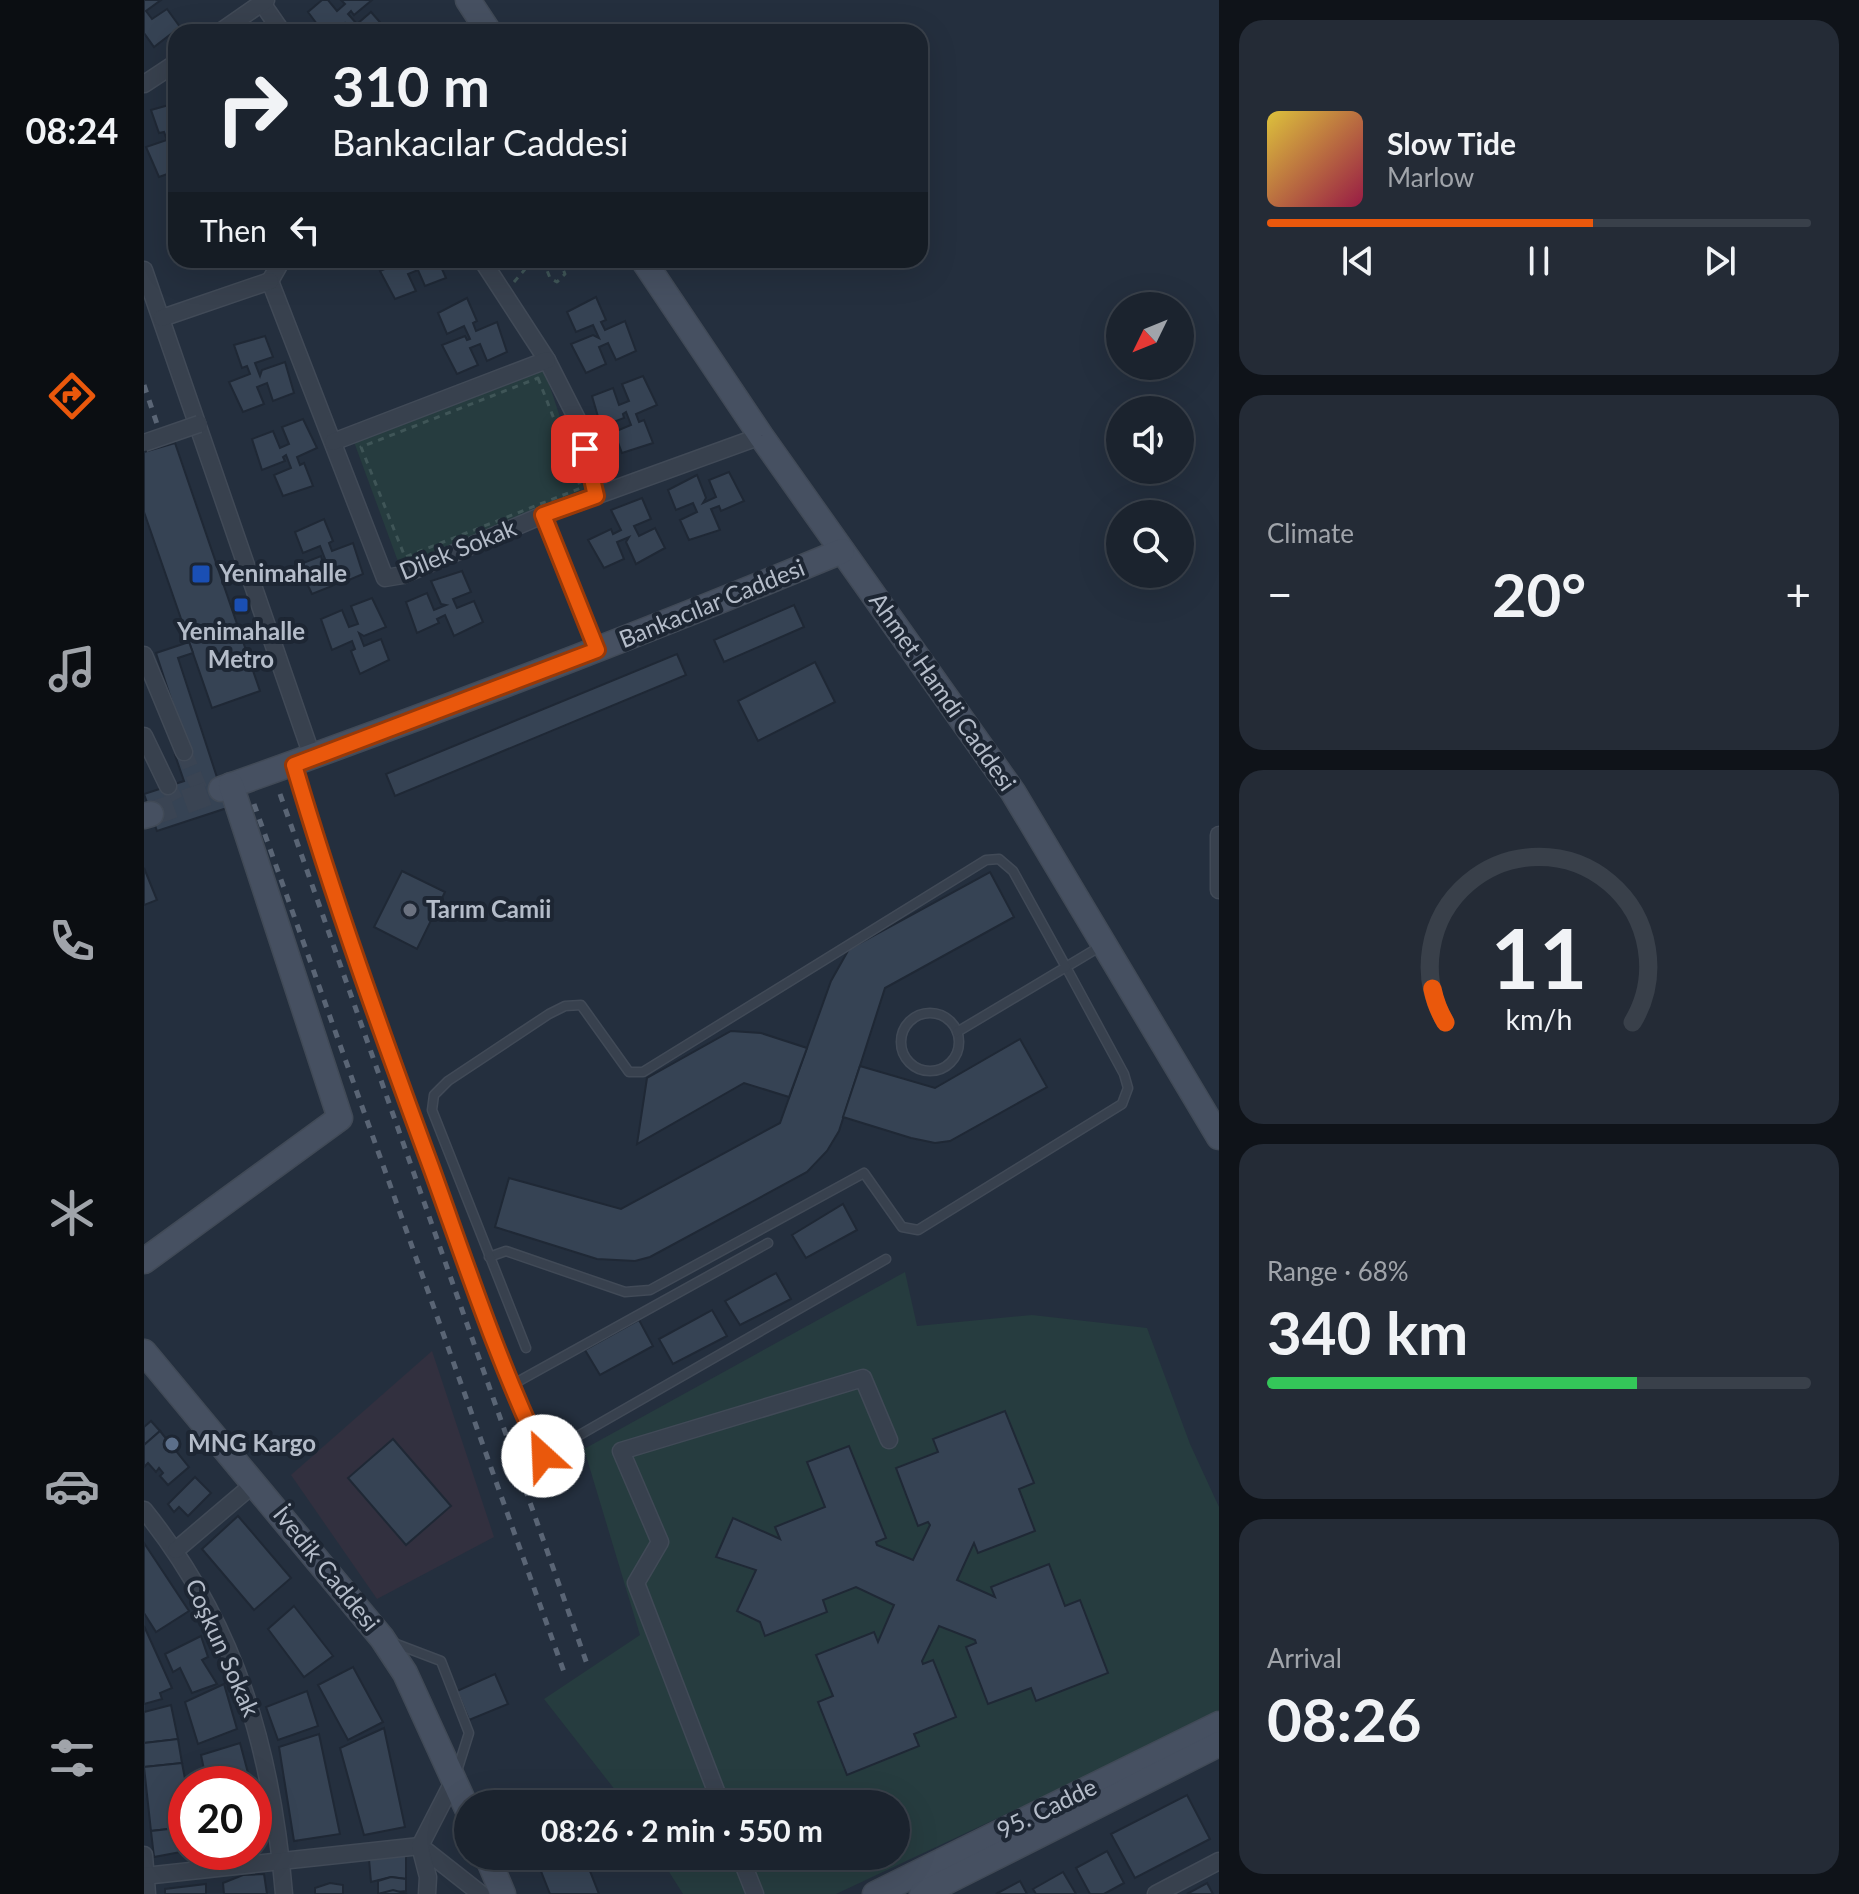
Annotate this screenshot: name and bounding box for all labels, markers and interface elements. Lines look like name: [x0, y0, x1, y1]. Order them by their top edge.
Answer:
text: 310 m: [332, 52, 490, 119]
icon: right: [200, 56, 304, 160]
text: 08:24: [26, 108, 118, 152]
text: Bankacılar Caddesi: [332, 120, 628, 164]
text: Slow Tide: [1387, 125, 1516, 161]
text: Marlow: [1387, 161, 1474, 193]
icon: left: [283, 208, 327, 252]
text: Then: [200, 212, 267, 248]
icon: previous: [1336, 239, 1380, 283]
icon: pause: [1517, 239, 1561, 283]
icon: next: [1698, 239, 1742, 283]
north arrow: [1106, 292, 1194, 380]
map controls: [1106, 292, 1194, 588]
icon: directions: [44, 368, 100, 424]
button: sound: [1106, 396, 1194, 484]
pin: [551, 415, 619, 483]
icon: arrive: [563, 427, 607, 471]
button: search: [1106, 500, 1194, 588]
street label: Dilek Sokak: [395, 512, 521, 585]
text: Climate: [1267, 517, 1354, 549]
street label: Bankacılar Caddesi: [614, 552, 808, 653]
place label: Yenimahalle: [218, 558, 347, 587]
text: 20°: [1492, 558, 1586, 630]
marker: Yenimahalle: [190, 563, 212, 585]
text: −: [1267, 568, 1293, 620]
text: +: [1785, 568, 1811, 620]
street label: Ahmet Hamdi Caddesi: [864, 586, 1023, 796]
marker: Yenimahalle Metro: [232, 596, 250, 614]
place label: Yenimahalle Metro: [176, 616, 305, 673]
icon: music: [44, 641, 100, 697]
place label: Tarım Camii: [426, 894, 551, 923]
marker: Tarım Camii: [401, 901, 419, 919]
text: 11: [1491, 907, 1587, 1007]
icon: phone: [44, 913, 100, 969]
text: km/h: [1506, 1002, 1572, 1036]
icon: climate: [44, 1185, 100, 1241]
text: Range · 68%: [1267, 1255, 1409, 1287]
text: 340 km: [1267, 1296, 1468, 1368]
position arrow: [501, 1414, 585, 1498]
place label: MNG Kargo: [188, 1428, 316, 1457]
marker: MNG Kargo: [163, 1435, 181, 1453]
icon: car: [44, 1458, 100, 1514]
street label: İvedik Caddesi: [268, 1500, 386, 1636]
street label: Coşkun Sokak: [180, 1574, 267, 1722]
text: Arrival: [1267, 1642, 1342, 1674]
text: 08:26: [1267, 1683, 1422, 1755]
icon: filters: [44, 1730, 100, 1786]
speed limit sign: 20: [168, 1766, 272, 1870]
street label: 95. Cadde: [992, 1771, 1101, 1844]
text: 08:26 · 2 min · 550 m: [541, 1812, 823, 1848]

